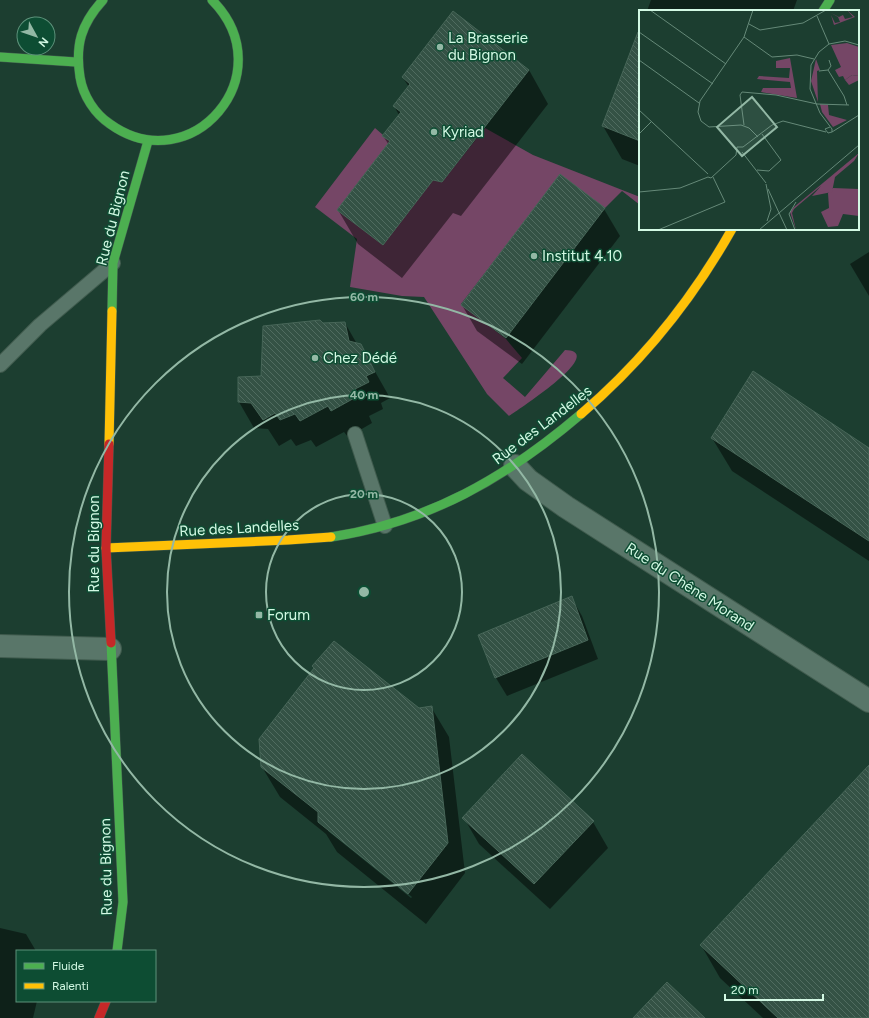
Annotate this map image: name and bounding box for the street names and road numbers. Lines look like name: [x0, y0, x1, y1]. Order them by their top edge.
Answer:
street label: Rue du Bignon: [92, 169, 134, 267]
street label: Rue des Landelles: [489, 382, 595, 468]
street label: Rue du Bignon: [85, 495, 103, 593]
street label: Rue des Landelles: [179, 516, 299, 540]
street label: Rue du Chêne Morand: [622, 539, 758, 635]
street label: Rue du Bignon: [96, 818, 116, 916]

